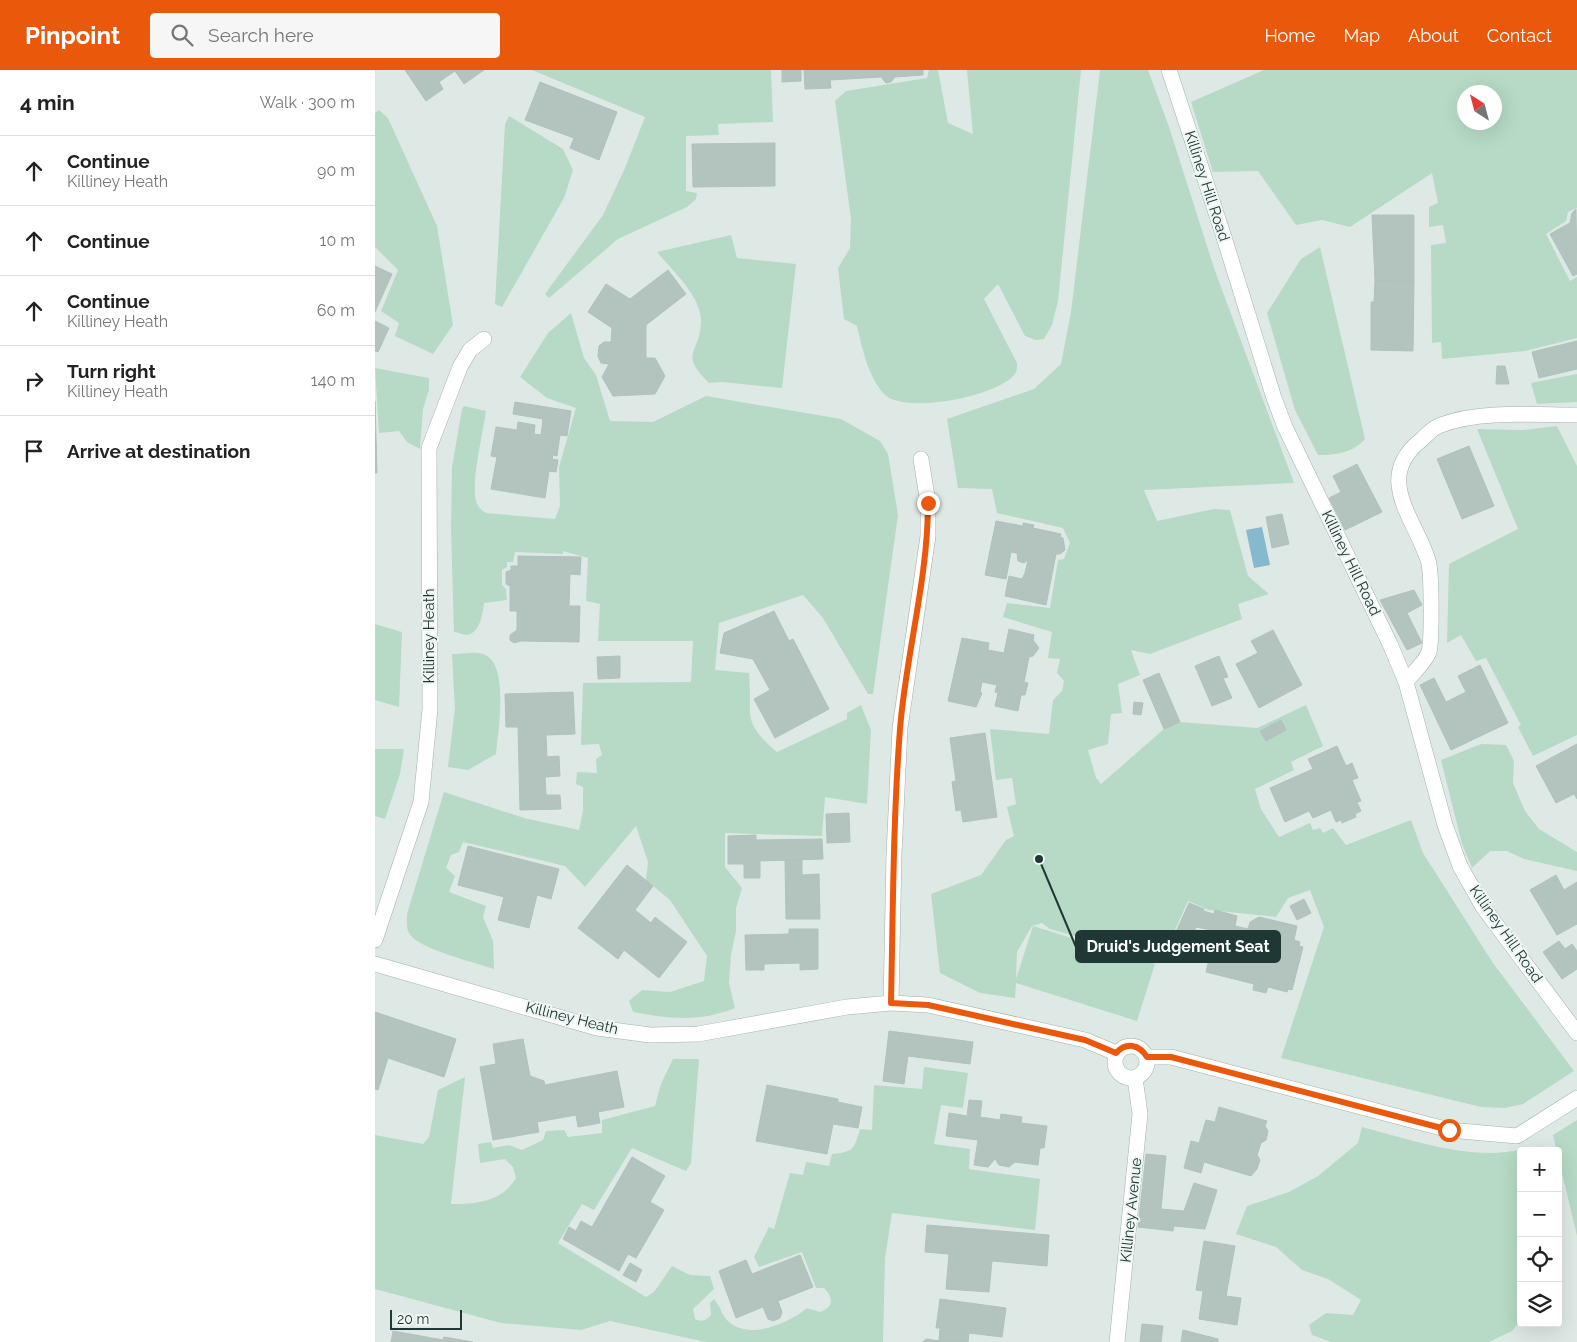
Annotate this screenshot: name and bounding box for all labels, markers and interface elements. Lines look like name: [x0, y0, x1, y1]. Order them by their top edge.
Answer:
search box: [150, 13, 500, 58]
text: Pinpoint: [25, 21, 120, 50]
icon: search: [168, 21, 196, 49]
text: Search here: [208, 24, 314, 46]
text: Home: [1264, 25, 1315, 46]
text: Map: [1343, 25, 1380, 46]
text: About: [1408, 25, 1459, 46]
text: Contact: [1487, 25, 1552, 46]
north arrow: [1457, 85, 1502, 130]
text: 4 min: [20, 90, 75, 115]
text: Walk · 300 m: [259, 93, 355, 112]
street label: Killiney Hill Road: [1181, 128, 1233, 244]
text: Continue: [67, 150, 150, 172]
icon: ahead: [20, 157, 48, 185]
text: 90 m: [317, 161, 355, 180]
text: Killiney Heath: [67, 172, 168, 191]
icon: ahead: [20, 227, 48, 255]
text: Continue: [67, 230, 150, 252]
text: 10 m: [320, 231, 355, 250]
text: Continue: [67, 290, 150, 312]
icon: ahead: [20, 297, 48, 325]
text: 60 m: [317, 301, 355, 320]
text: Killiney Heath: [67, 312, 168, 331]
text: Turn right: [67, 360, 156, 382]
icon: right: [20, 367, 48, 395]
text: 140 m: [311, 371, 355, 390]
text: Killiney Heath: [67, 382, 168, 401]
icon: arrive: [20, 437, 48, 465]
text: Arrive at destination: [67, 440, 251, 462]
route end: [917, 492, 940, 515]
street label: Killiney Hill Road: [1318, 507, 1384, 619]
street label: Killiney Heath: [420, 589, 438, 683]
street label: Killiney Hill Road: [1466, 882, 1546, 986]
callout: Druid's Judgement Seat: [1076, 931, 1280, 962]
text: Druid's Judgement Seat: [1086, 937, 1270, 956]
street label: Killiney Heath: [524, 998, 620, 1038]
route start: [1438, 1119, 1461, 1142]
map controls: [1517, 1147, 1562, 1327]
button: +: [1517, 1147, 1562, 1192]
street label: Killiney Avenue: [1117, 1156, 1145, 1263]
button: −: [1517, 1192, 1562, 1237]
button: locate: [1517, 1237, 1562, 1282]
button: layers: [1517, 1282, 1562, 1327]
scale bar: [390, 1307, 463, 1330]
text: 20 m: [397, 1311, 429, 1327]

